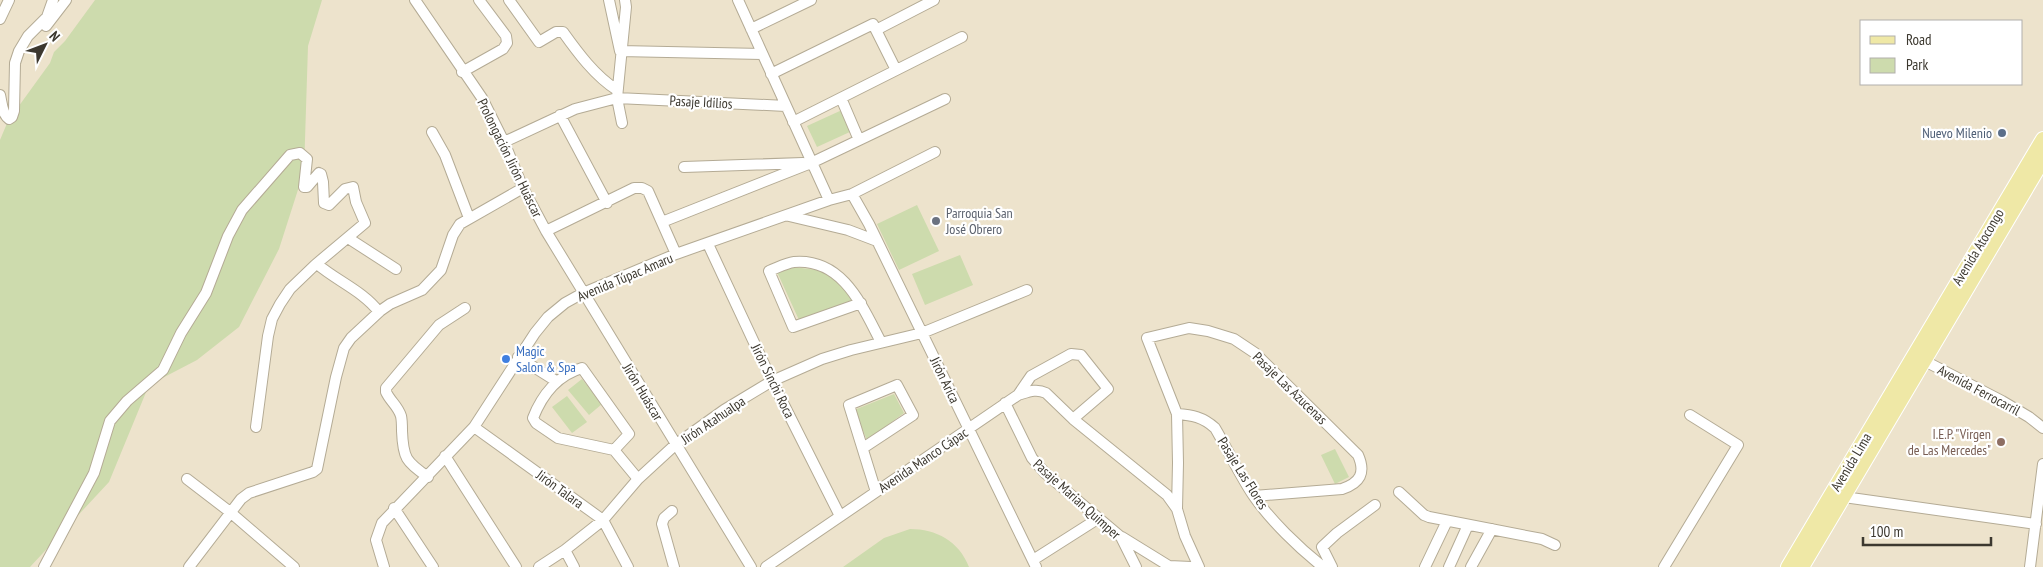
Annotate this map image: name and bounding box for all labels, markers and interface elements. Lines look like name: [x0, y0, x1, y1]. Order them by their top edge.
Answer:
north arrow: [20, 20, 70, 70]
legend: [1860, 20, 2023, 85]
text: N: [45, 27, 64, 45]
text: Road: [1906, 30, 1932, 49]
text: Park: [1906, 55, 1928, 74]
street label: Pasaje Idilios: [669, 91, 733, 113]
street label: Prolongación Jirón Huáscar: [473, 96, 547, 220]
place label: Nuevo Milenio: [1922, 124, 1992, 142]
marker: Nuevo Milenio: [1996, 127, 2008, 139]
place label: Parroquia San José Obrero: [945, 204, 1013, 238]
street label: Avenida Atocongo: [1948, 205, 2008, 289]
marker: Parroquia San José Obrero: [930, 215, 942, 227]
street label: Avenida Túpac Amaru: [574, 249, 676, 305]
street label: Jirón Sinchi Roca: [747, 340, 799, 421]
place label: Magic Salon & Spa: [516, 342, 576, 376]
street label: Pasaje Las Azucenas: [1249, 348, 1331, 428]
marker: Magic Salon & Spa: [500, 353, 512, 365]
street label: Jirón Arica: [926, 353, 964, 406]
street label: Jirón Huáscar: [618, 359, 667, 424]
street label: Avenida Ferrocarril: [1935, 361, 2024, 420]
street label: Jirón Atahualpa: [677, 392, 749, 449]
street label: Avenida Manco Cápac: [875, 423, 971, 497]
place label: I.E.P. "Virgen de Las Mercedes": [1908, 425, 1991, 459]
street label: Avenida Lima: [1827, 430, 1875, 494]
street label: Pasaje Las Flores: [1214, 433, 1272, 513]
marker: I.E.P. "Virgen de Las Mercedes": [1995, 436, 2007, 448]
street label: Pasaje Marian Quimper: [1030, 455, 1125, 543]
street label: Jirón Talara: [532, 465, 587, 512]
scale bar: [1863, 514, 1990, 546]
text: 100 m: [1870, 522, 1903, 541]

